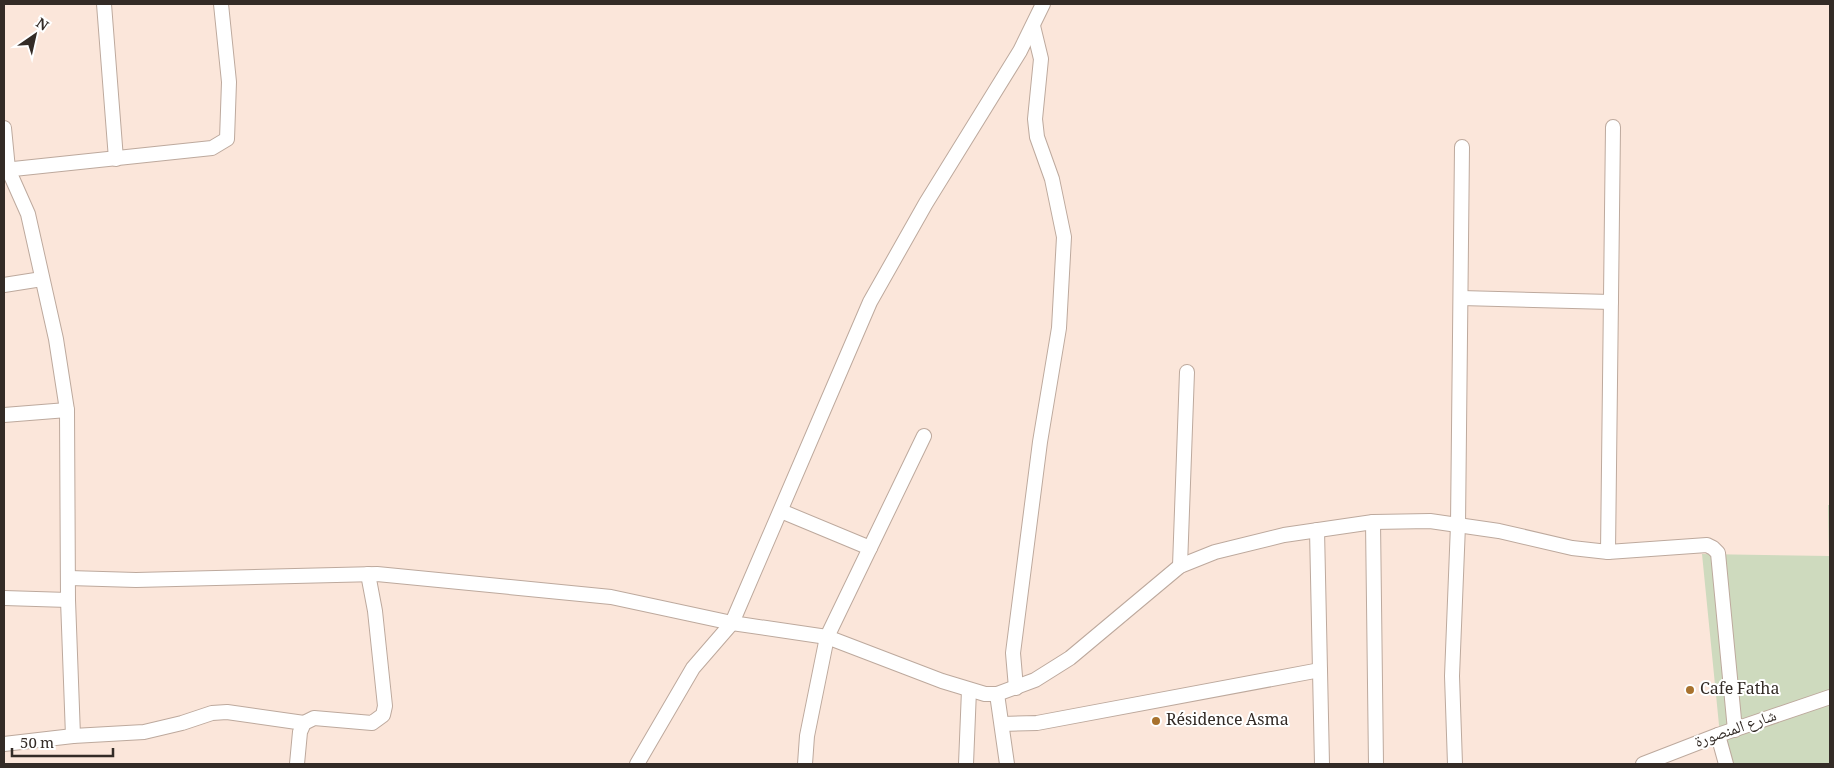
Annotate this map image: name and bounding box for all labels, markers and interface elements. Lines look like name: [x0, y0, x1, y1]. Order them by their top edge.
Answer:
north arrow: [10, 10, 60, 60]
text: N: [30, 13, 52, 39]
place label: Cafe Fatha: [1700, 677, 1779, 704]
marker: Cafe Fatha: [1684, 684, 1696, 696]
street label: شارع المنصورة: [1691, 703, 1781, 757]
place label: Résidence Asma: [1166, 708, 1289, 735]
marker: Résidence Asma: [1150, 715, 1162, 727]
scale bar: [12, 726, 114, 758]
text: 50 m: [20, 732, 54, 758]

